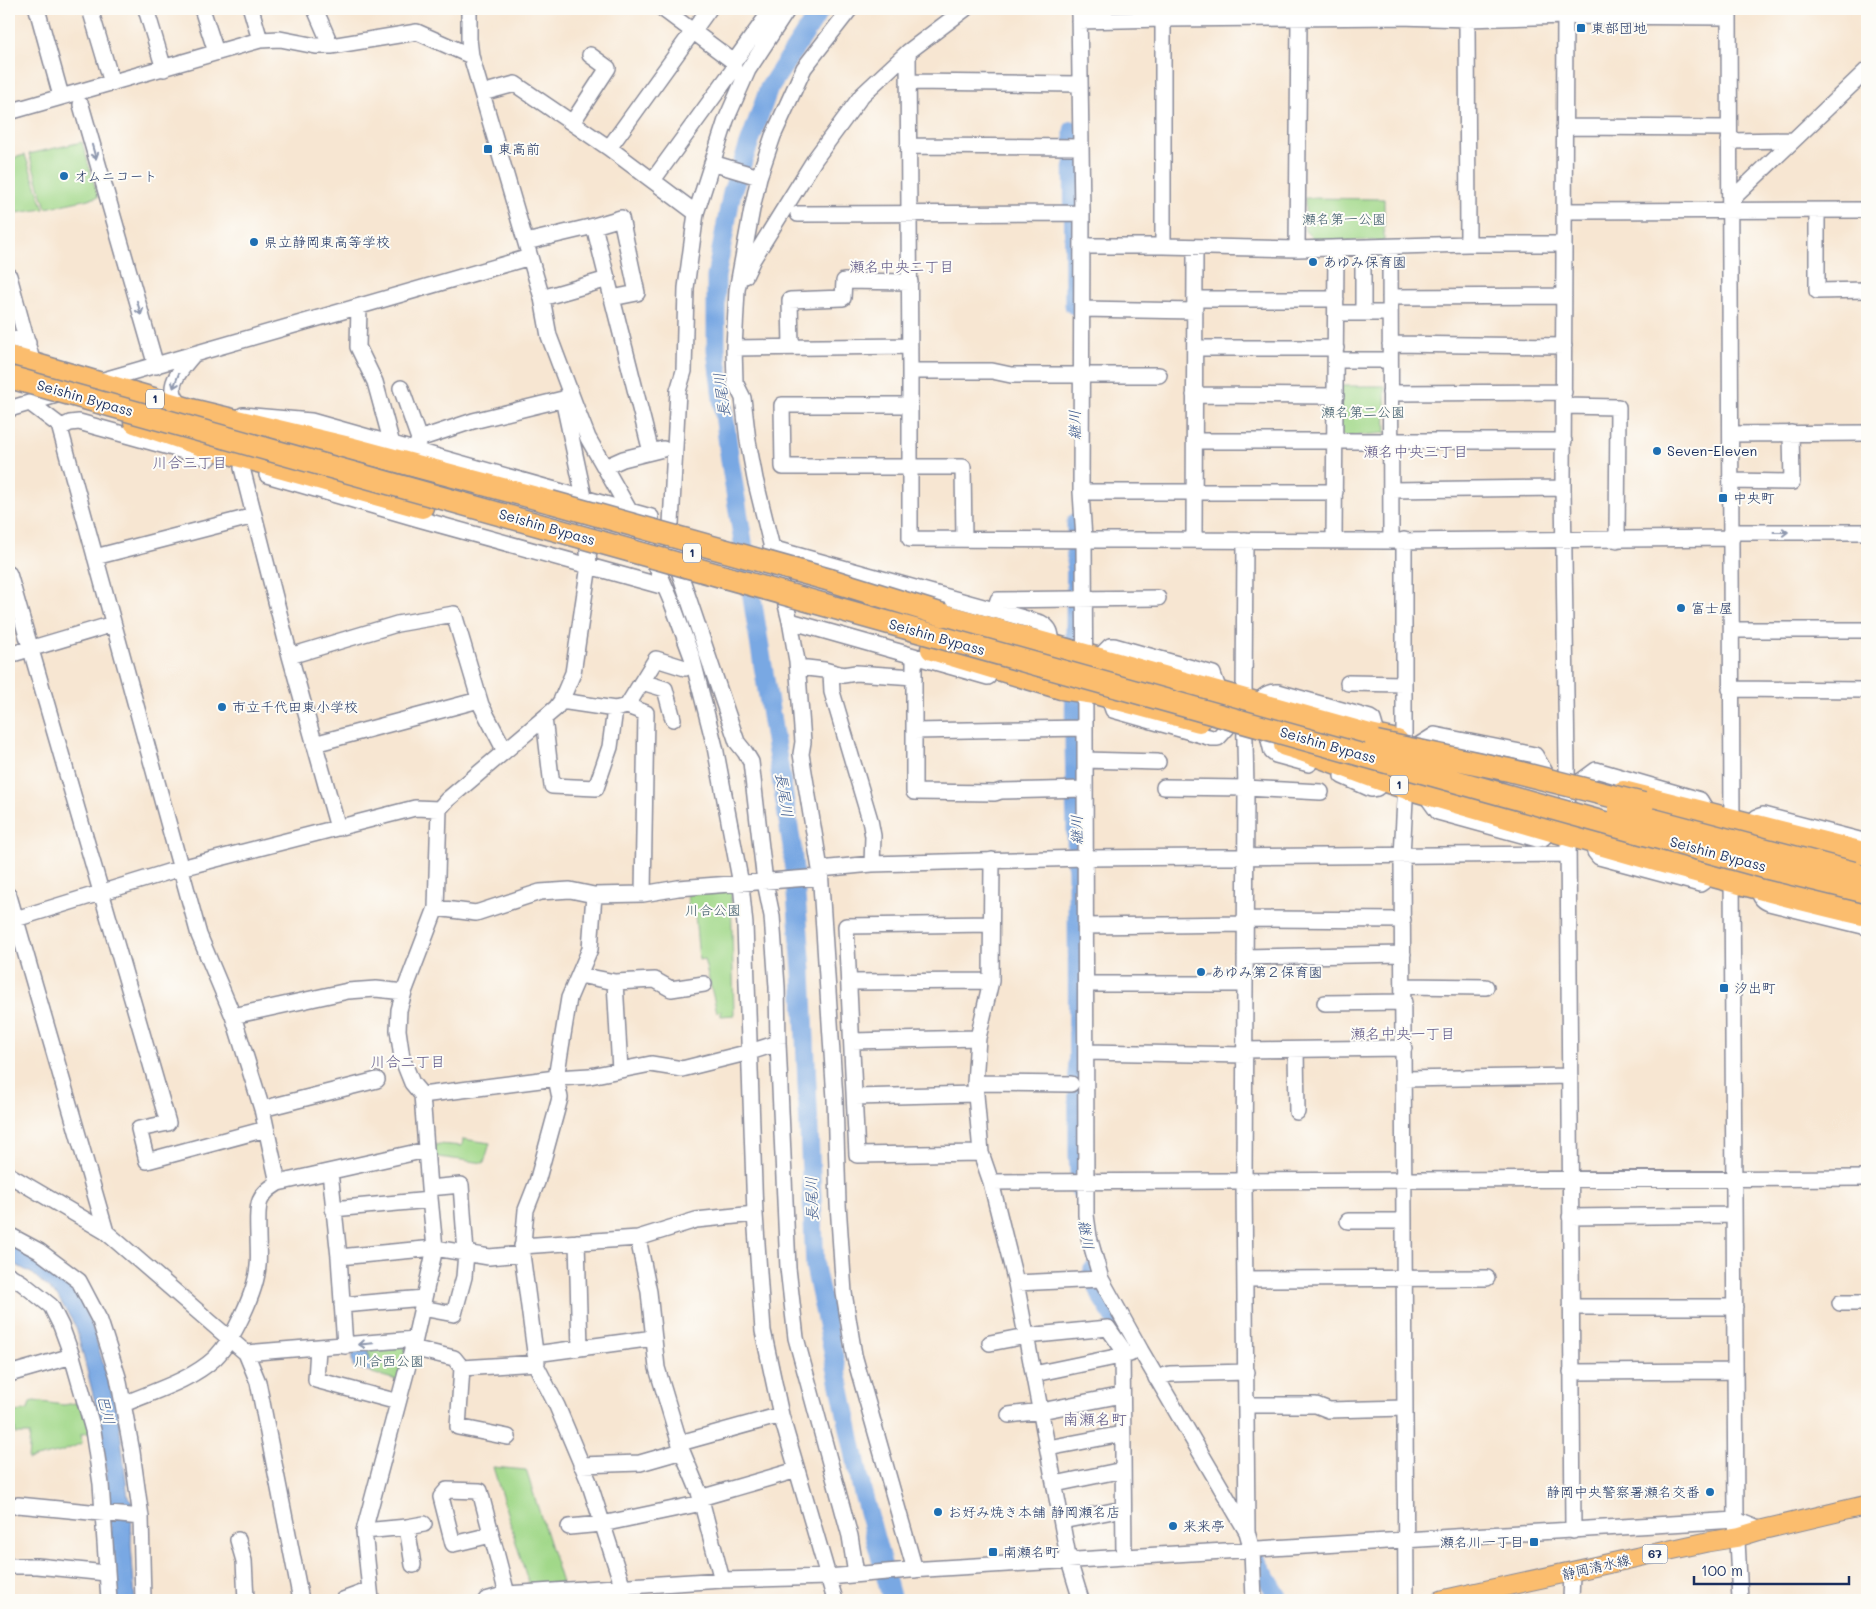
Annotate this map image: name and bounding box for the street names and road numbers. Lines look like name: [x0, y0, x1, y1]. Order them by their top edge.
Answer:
street label: Seishin Bypass: [35, 375, 135, 420]
road number: 1: [146, 389, 164, 408]
street label: Seishin Bypass: [497, 504, 597, 549]
road number: 1: [683, 544, 701, 562]
street label: Seishin Bypass: [887, 614, 987, 659]
street label: Seishin Bypass: [1278, 722, 1378, 767]
road number: 1: [1390, 776, 1408, 794]
street label: Seishin Bypass: [1668, 832, 1768, 876]
road number: 67: [1642, 1545, 1668, 1564]
street label: 静岡清水線: [1560, 1549, 1632, 1584]

